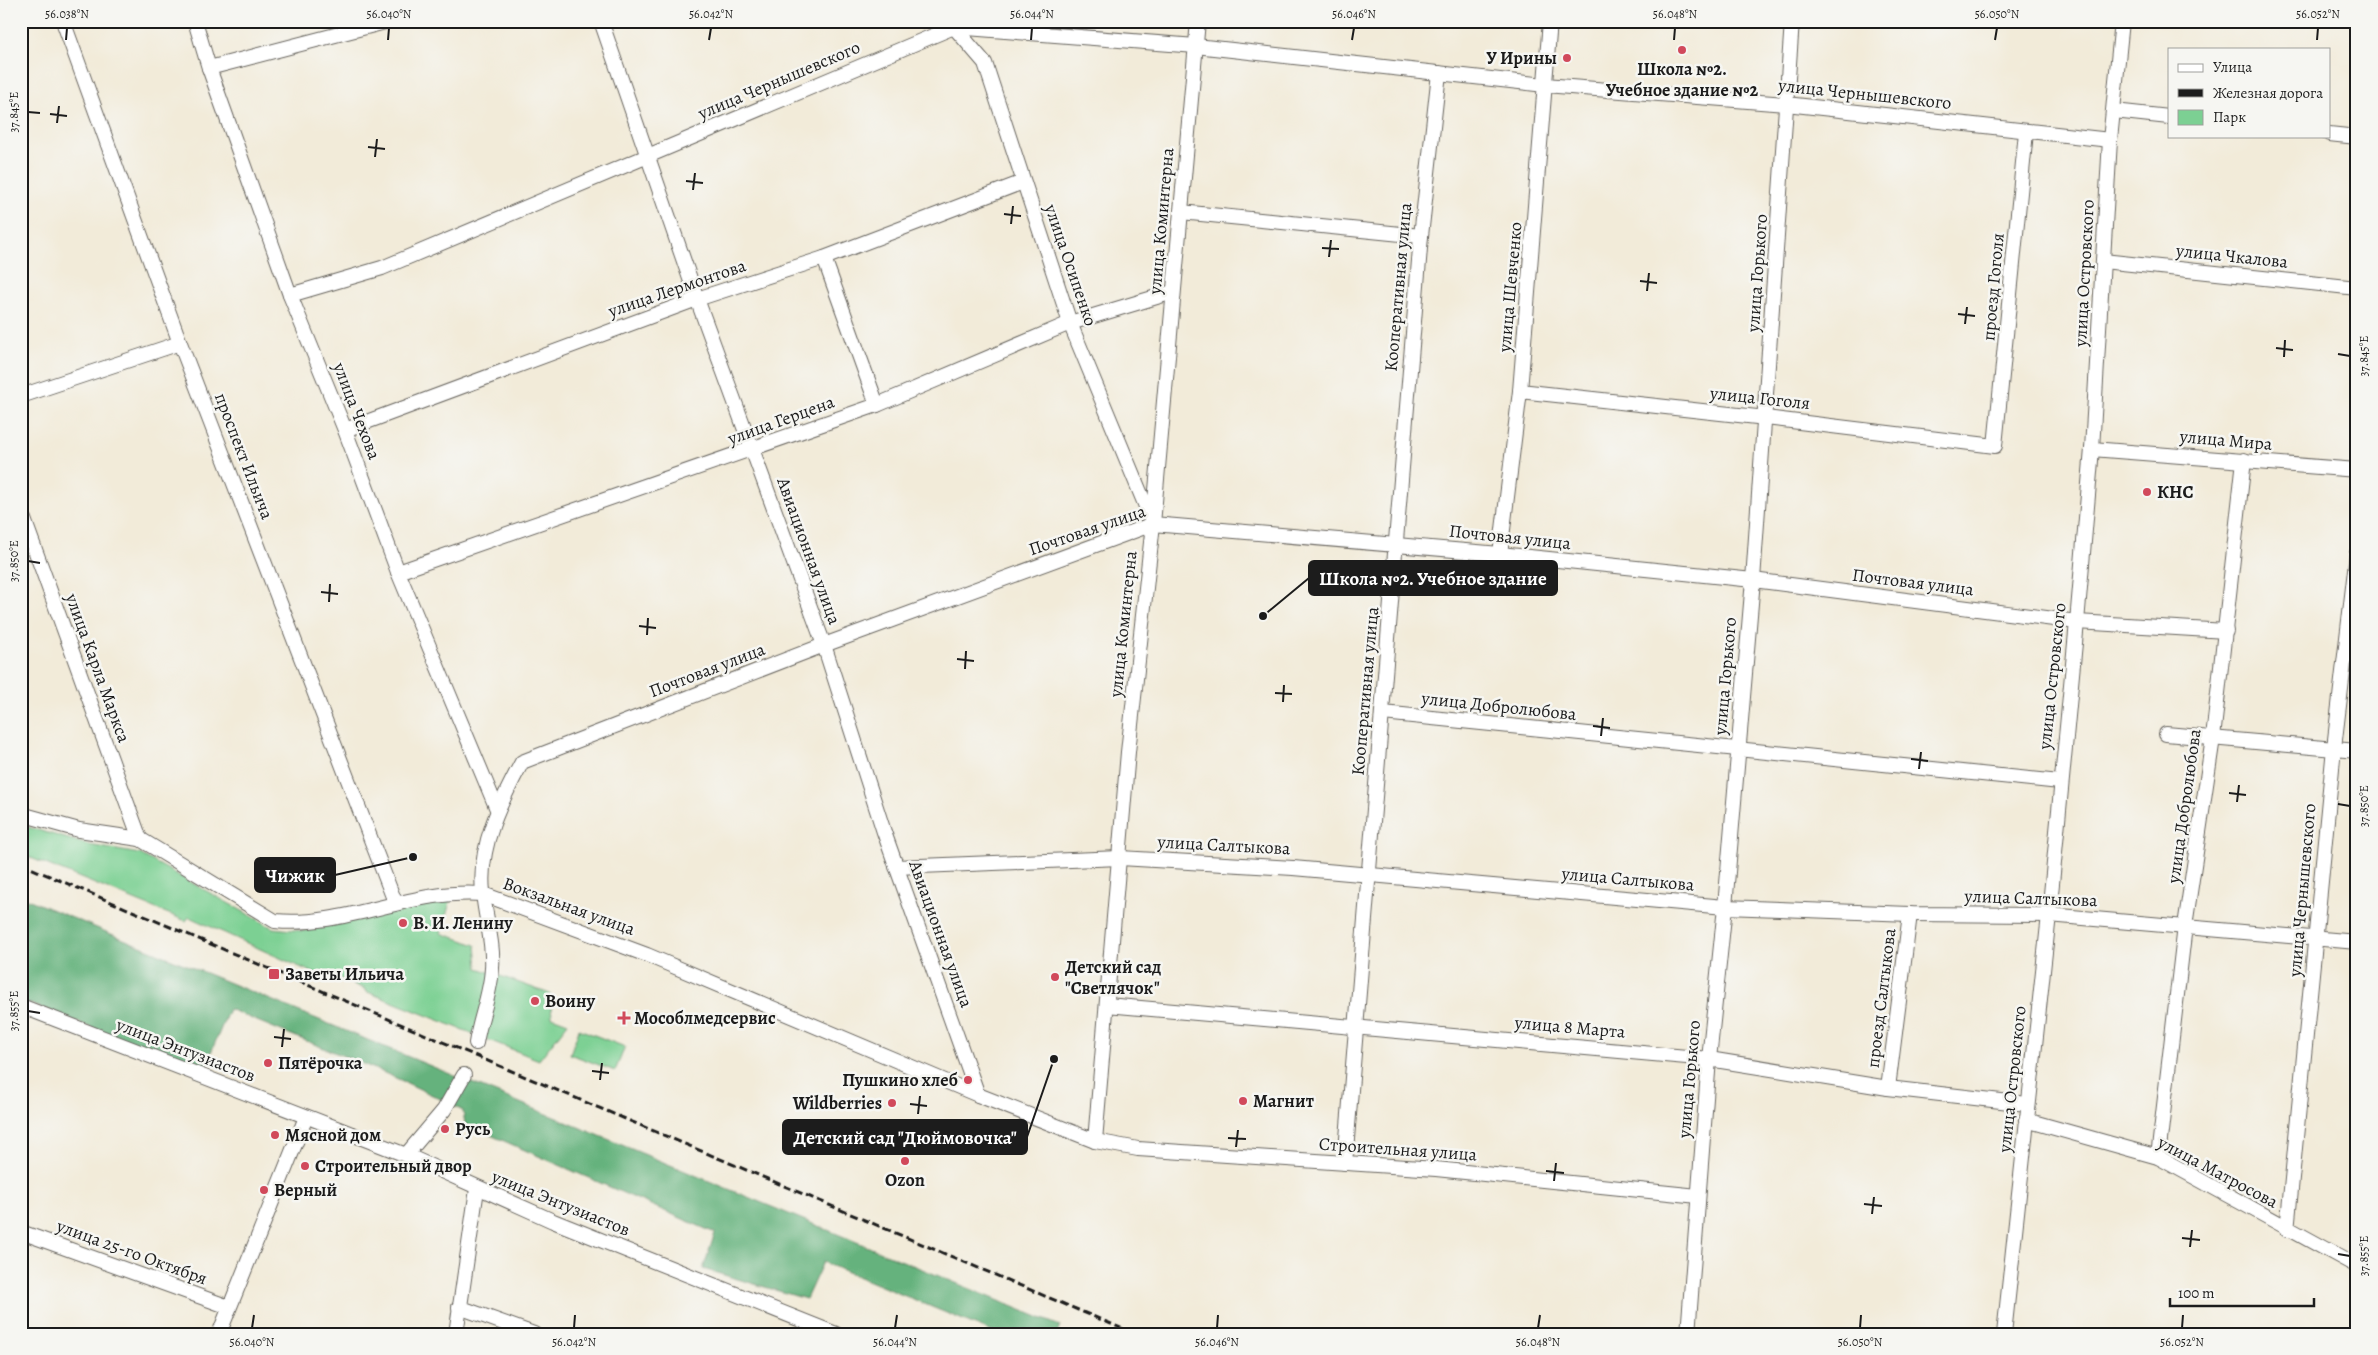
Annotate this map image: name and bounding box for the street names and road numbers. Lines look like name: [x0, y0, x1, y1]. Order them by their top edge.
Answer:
street label: улица Чернышевского: [693, 35, 864, 125]
street label: улица Чернышевского: [1776, 73, 1953, 115]
street label: улица Коминтерна: [1143, 146, 1179, 296]
street label: улица Островского: [2068, 199, 2100, 348]
street label: улица Осипенко: [1039, 200, 1103, 329]
street label: Кооперативная улица: [1379, 201, 1417, 372]
street label: улица Горького: [1741, 213, 1773, 334]
street label: улица Шевченко: [1492, 221, 1528, 354]
street label: проезд Гоголя: [1976, 232, 2010, 342]
street label: улица Чкалова: [2174, 238, 2290, 274]
street label: улица Лермонтова: [604, 253, 750, 323]
street label: улица Чехова: [327, 358, 387, 464]
street label: улица Гоголя: [1708, 381, 1811, 415]
street label: проспект Ильича: [209, 389, 279, 523]
street label: улица Герцена: [723, 389, 838, 451]
street label: улица Мира: [2178, 424, 2274, 456]
street label: Авиационная улица: [771, 473, 847, 628]
street label: Почтовая улица: [1025, 499, 1149, 561]
street label: Почтовая улица: [1448, 519, 1573, 555]
street label: улица Коминтерна: [1103, 549, 1143, 699]
street label: Почтовая улица: [1851, 563, 1976, 601]
street label: улица Карла Маркса: [60, 589, 136, 747]
street label: улица Островского: [2032, 601, 2072, 752]
street label: Кооперативная улица: [1346, 605, 1384, 776]
street label: улица Горького: [1708, 616, 1742, 737]
street label: Почтовая улица: [646, 637, 769, 703]
street label: улица Добролюбова: [1419, 686, 1578, 726]
street label: улица Добролюбова: [2161, 727, 2207, 886]
street label: улица Чернышевского: [2282, 802, 2322, 979]
street label: улица Салтыкова: [1156, 829, 1292, 860]
street label: Авиационная улица: [903, 856, 979, 1011]
street label: улица Салтыкова: [1560, 861, 1696, 897]
street label: Вокзальная улица: [500, 871, 639, 941]
street label: улица Салтыкова: [1963, 884, 2099, 912]
street label: проезд Салтыкова: [1861, 926, 1902, 1069]
street label: улица Островского: [1992, 1004, 2032, 1155]
street label: улица 8 Марта: [1513, 1010, 1627, 1044]
street label: улица Энтузиастов: [112, 1012, 259, 1088]
street label: улица Горького: [1672, 1019, 1706, 1140]
street label: улица Матросова: [2153, 1130, 2283, 1214]
street label: Строительная улица: [1318, 1132, 1479, 1167]
street label: улица Энтузиастов: [487, 1164, 634, 1242]
street label: улица 25-го Октября: [52, 1213, 211, 1290]

